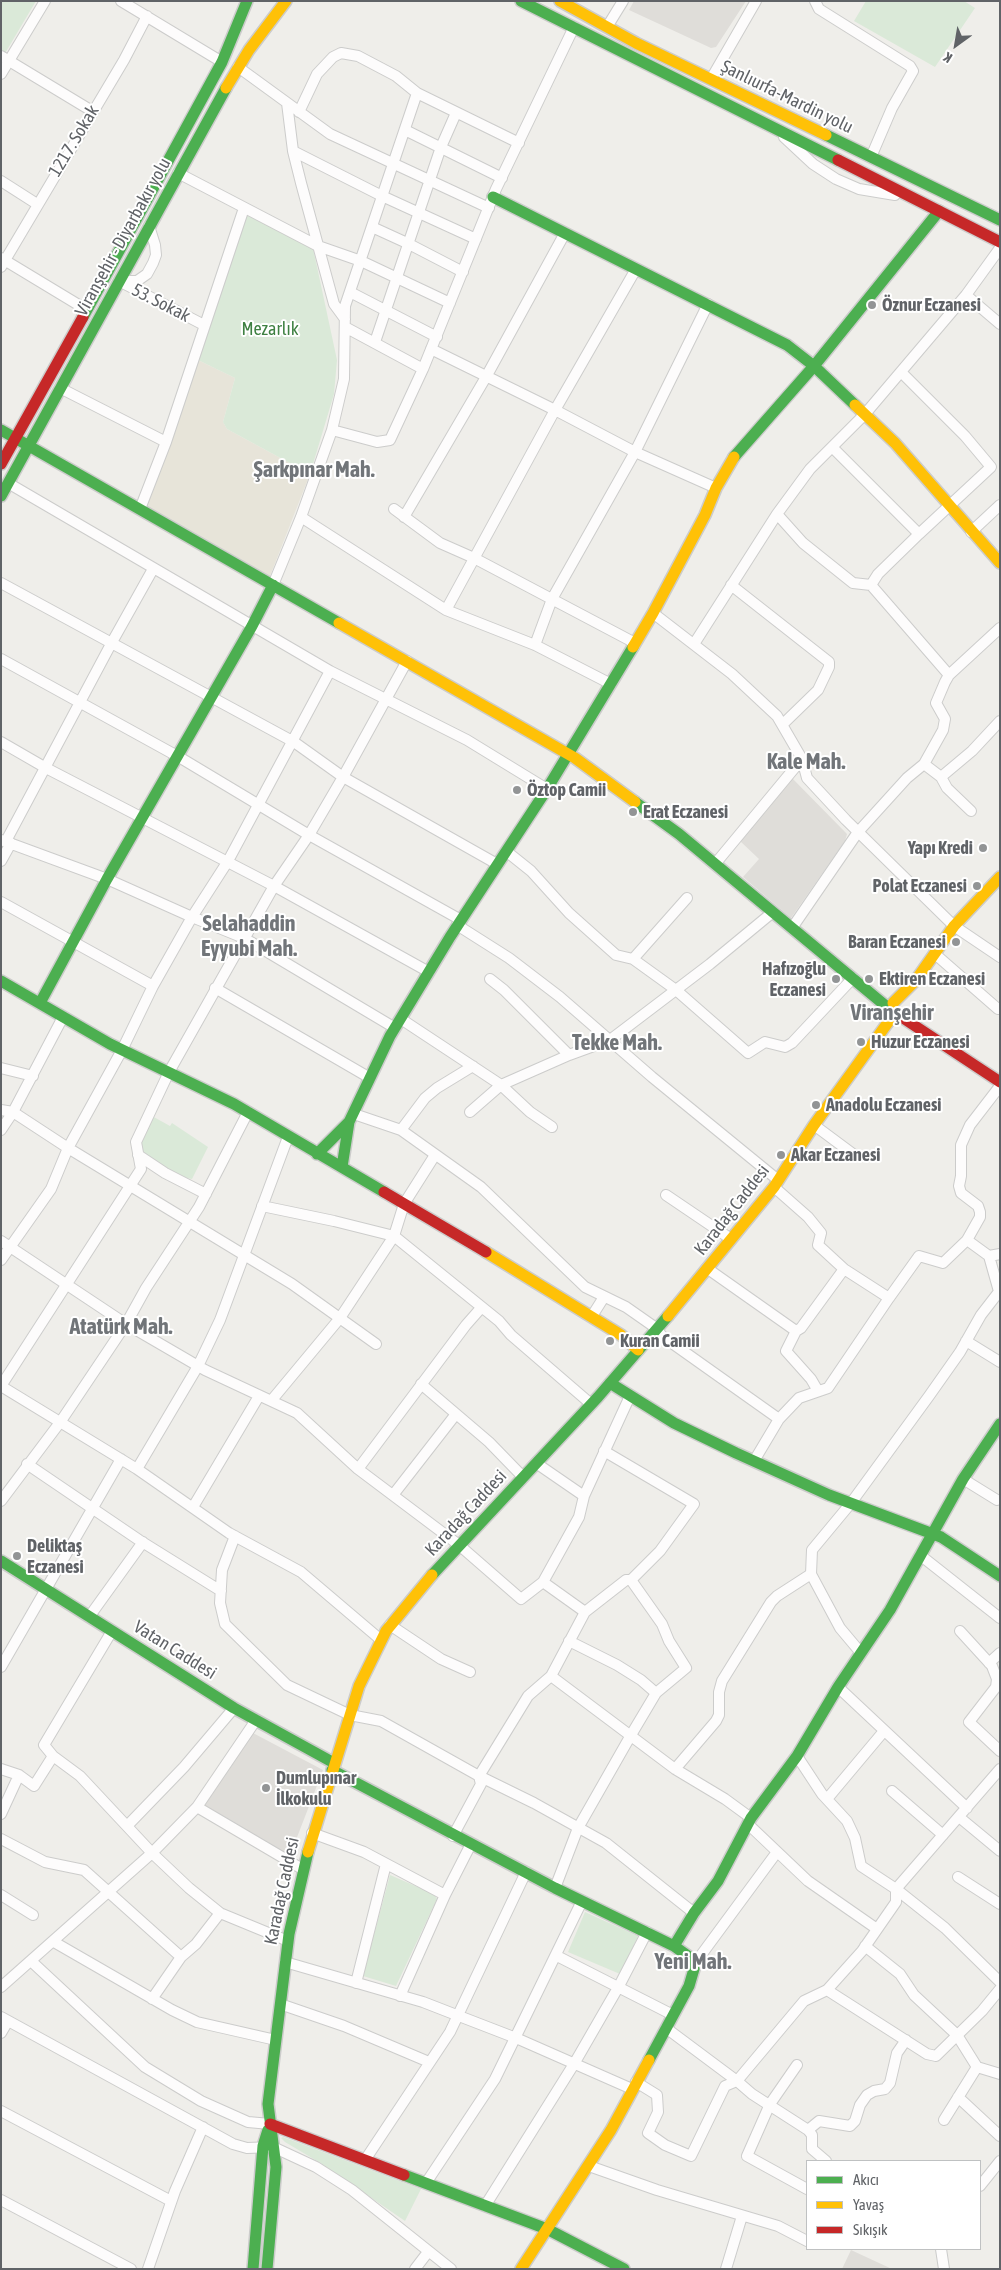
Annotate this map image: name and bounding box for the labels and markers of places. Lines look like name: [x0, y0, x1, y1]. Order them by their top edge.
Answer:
place label: Öznur Eczanesi: [882, 294, 981, 316]
marker: Öznur Eczanesi: [866, 299, 878, 311]
place label: Öztop Camii: [527, 779, 606, 801]
marker: Öztop Camii: [511, 784, 523, 796]
place label: Erat Eczanesi: [643, 801, 728, 823]
marker: Erat Eczanesi: [627, 806, 639, 818]
place label: Yapı Kredi: [908, 837, 973, 859]
marker: Yapı Kredi: [977, 842, 989, 854]
place label: Polat Eczanesi: [873, 875, 967, 897]
marker: Polat Eczanesi: [971, 880, 983, 892]
place label: Baran Eczanesi: [848, 931, 946, 953]
marker: Baran Eczanesi: [950, 936, 962, 948]
place label: Hafızoğlu Eczanesi: [762, 958, 826, 1001]
place label: Ektiren Eczanesi: [879, 968, 985, 990]
marker: Hafızoğlu Eczanesi: [830, 973, 842, 985]
marker: Ektiren Eczanesi: [863, 973, 875, 985]
place label: Huzur Eczanesi: [871, 1031, 970, 1053]
marker: Huzur Eczanesi: [855, 1036, 867, 1048]
place label: Anadolu Eczanesi: [826, 1094, 941, 1116]
marker: Anadolu Eczanesi: [810, 1099, 822, 1111]
place label: Akar Eczanesi: [791, 1144, 880, 1166]
marker: Akar Eczanesi: [775, 1149, 787, 1161]
place label: Kuran Camii: [620, 1330, 700, 1352]
marker: Kuran Camii: [604, 1335, 616, 1347]
place label: Deliktaş Eczanesi: [27, 1535, 84, 1578]
marker: Deliktaş Eczanesi: [11, 1550, 23, 1562]
place label: Dumlupınar İlkokulu: [276, 1767, 356, 1810]
marker: Dumlupınar İlkokulu: [260, 1782, 272, 1794]

